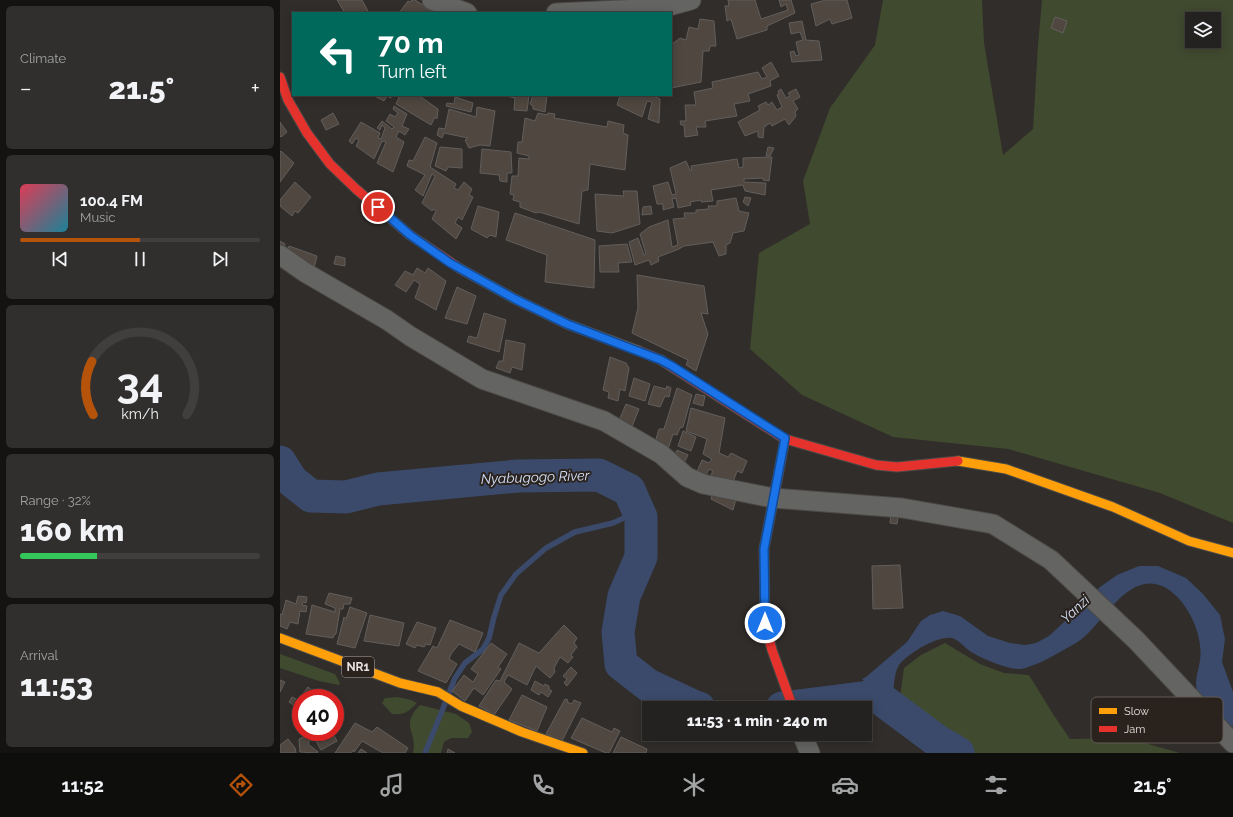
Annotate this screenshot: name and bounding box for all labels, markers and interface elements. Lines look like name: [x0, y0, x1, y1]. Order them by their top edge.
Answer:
map controls: [1185, 12, 1221, 48]
button: layers: [1185, 12, 1221, 48]
text: 70 m: [378, 27, 444, 60]
icon: left: [312, 28, 364, 80]
text: Climate: [20, 51, 66, 66]
text: Turn left: [378, 61, 447, 82]
text: 21.5°: [109, 71, 174, 106]
text: −: [20, 75, 32, 101]
text: +: [251, 75, 260, 101]
pin: [361, 190, 395, 224]
text: 100.4 FM: [80, 192, 143, 210]
icon: arrive: [367, 196, 389, 218]
text: Music: [80, 210, 115, 225]
icon: previous: [49, 248, 71, 270]
icon: pause: [129, 248, 151, 270]
icon: next: [209, 248, 231, 270]
text: 34: [117, 358, 163, 407]
text: km/h: [121, 405, 159, 421]
water label: Nyabugogo River: [480, 467, 591, 487]
text: Range · 32%: [20, 493, 91, 508]
text: 160 km: [20, 513, 124, 548]
water label: Yanzi: [1058, 591, 1093, 626]
position arrow: [744, 602, 786, 644]
text: Arrival: [20, 648, 58, 663]
road number: NR1: [342, 657, 374, 677]
text: 11:53: [20, 668, 93, 703]
speed limit sign: 40: [292, 689, 344, 741]
legend: [1091, 697, 1223, 743]
text: Slow: [1124, 705, 1149, 718]
text: 11:53 · 1 min · 240 m: [687, 712, 827, 730]
text: Jam: [1124, 723, 1145, 736]
icon: directions: [227, 771, 255, 799]
icon: music: [378, 771, 406, 799]
icon: phone: [529, 771, 557, 799]
icon: climate: [680, 771, 708, 799]
icon: car: [831, 771, 859, 799]
icon: filters: [982, 771, 1010, 799]
text: 11:52: [62, 775, 104, 796]
text: 21.5°: [1133, 775, 1171, 796]

